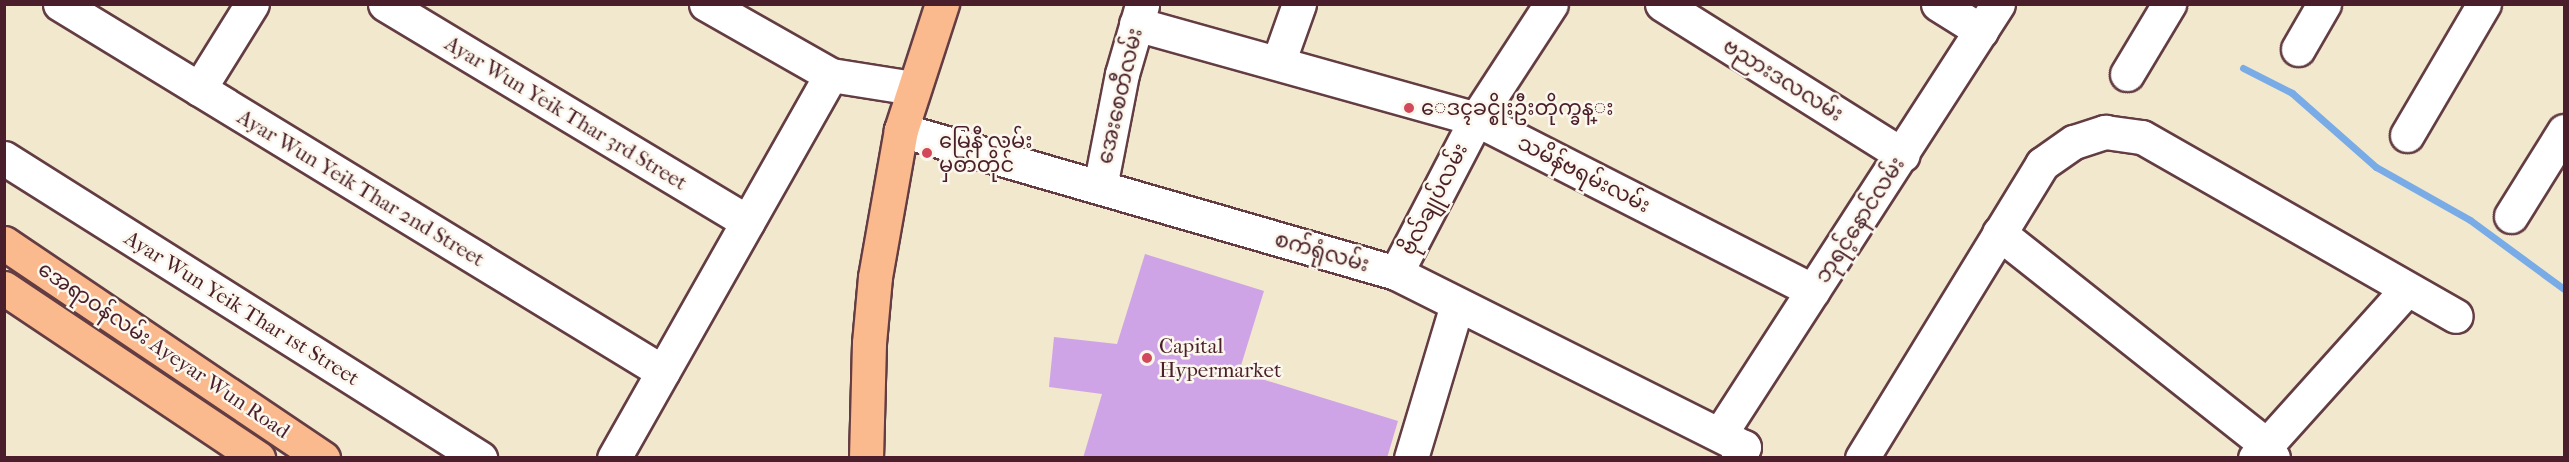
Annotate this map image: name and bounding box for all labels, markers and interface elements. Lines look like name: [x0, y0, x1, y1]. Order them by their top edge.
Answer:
street label: အေးစေတီလမ်း: [1092, 26, 1148, 166]
street label: Ayar Wun Yeik Thar 3rd Street: [440, 31, 692, 195]
street label: ဗညားဒလလမ်း: [1718, 33, 1848, 127]
place label: ေဒၚခင္စိုးဦးတိုက္ခန္း: [1421, 95, 1614, 121]
marker: ေဒၚခင္စိုးဦးတိုက္ခန္း: [1402, 101, 1416, 115]
street label: Ayar Wun Yeik Thar 2nd Street: [233, 104, 489, 272]
place label: မြေနီ လမ်း မှတ်တိုင်: [939, 128, 1033, 178]
street label: သမိန်ဗရမ်းလမ်း: [1514, 130, 1654, 218]
street label: ဗိုလ်ချုပ်လမ်း: [1395, 139, 1473, 259]
marker: မြေနီ လမ်း မှတ်တိုင်: [920, 146, 934, 160]
street label: ဘုရင့်နောင်လမ်း: [1810, 152, 1910, 288]
street label: Ayar Wun Yeik Thar 1st Street: [120, 225, 364, 391]
street label: စက်ရုံလမ်း: [1272, 227, 1372, 277]
street label: အေရာဝန်လမ်း Ayeyar Wun Road: [33, 256, 295, 444]
place label: Capital Hypermarket: [1159, 333, 1281, 383]
marker: Capital Hypermarket: [1140, 351, 1154, 365]

